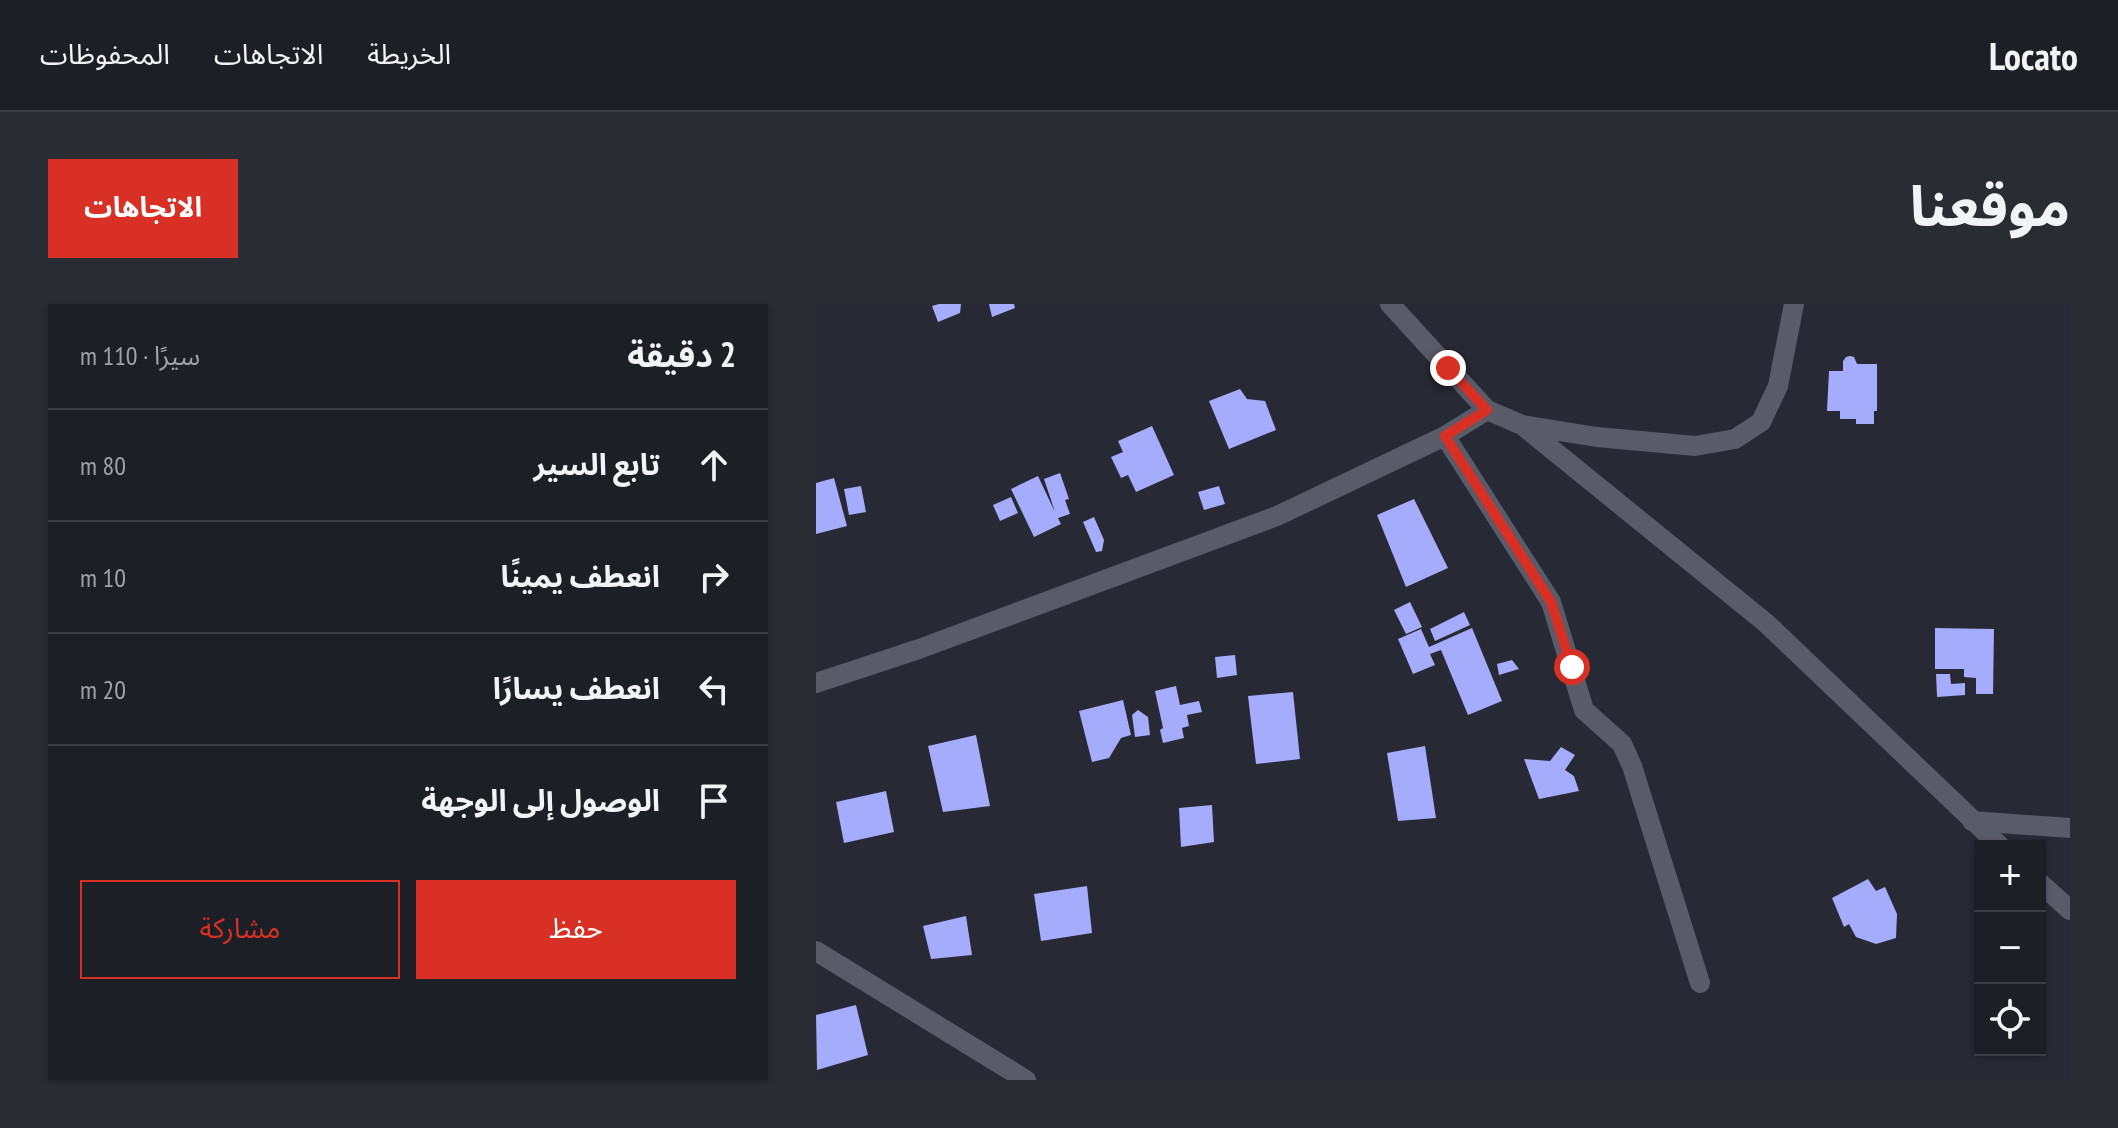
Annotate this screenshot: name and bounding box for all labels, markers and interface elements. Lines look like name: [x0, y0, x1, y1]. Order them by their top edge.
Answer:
text: Locato: [1989, 31, 2078, 80]
text: المحفوظات: [40, 35, 170, 72]
text: الاتجاهات: [214, 35, 323, 72]
text: الخريطة: [367, 35, 451, 72]
button: الاتجاهات: [48, 159, 238, 258]
text: موقعنا: [1910, 169, 2070, 241]
text: 2 دقيقة: [627, 332, 736, 376]
text: سيرًا · 110 m: [80, 339, 200, 372]
route end: [1430, 350, 1466, 386]
icon: ahead: [692, 443, 736, 487]
text: تابع السير: [533, 444, 660, 483]
text: 80 m: [80, 449, 126, 482]
icon: right: [692, 555, 736, 599]
text: انعطف يمينًا: [500, 556, 660, 595]
text: 10 m: [80, 561, 126, 594]
route start: [1554, 649, 1590, 685]
icon: left: [692, 667, 736, 711]
text: انعطف يسارًا: [493, 668, 660, 707]
text: 20 m: [80, 673, 126, 706]
icon: arrive: [692, 779, 736, 823]
text: الوصول إلى الوجهة: [421, 780, 660, 819]
map controls: [1974, 840, 2046, 1056]
button: +: [1974, 840, 2046, 912]
button: مشاركة: [80, 880, 400, 979]
button: حفظ: [416, 880, 736, 979]
button: −: [1974, 912, 2046, 984]
button: locate: [1974, 984, 2046, 1056]

